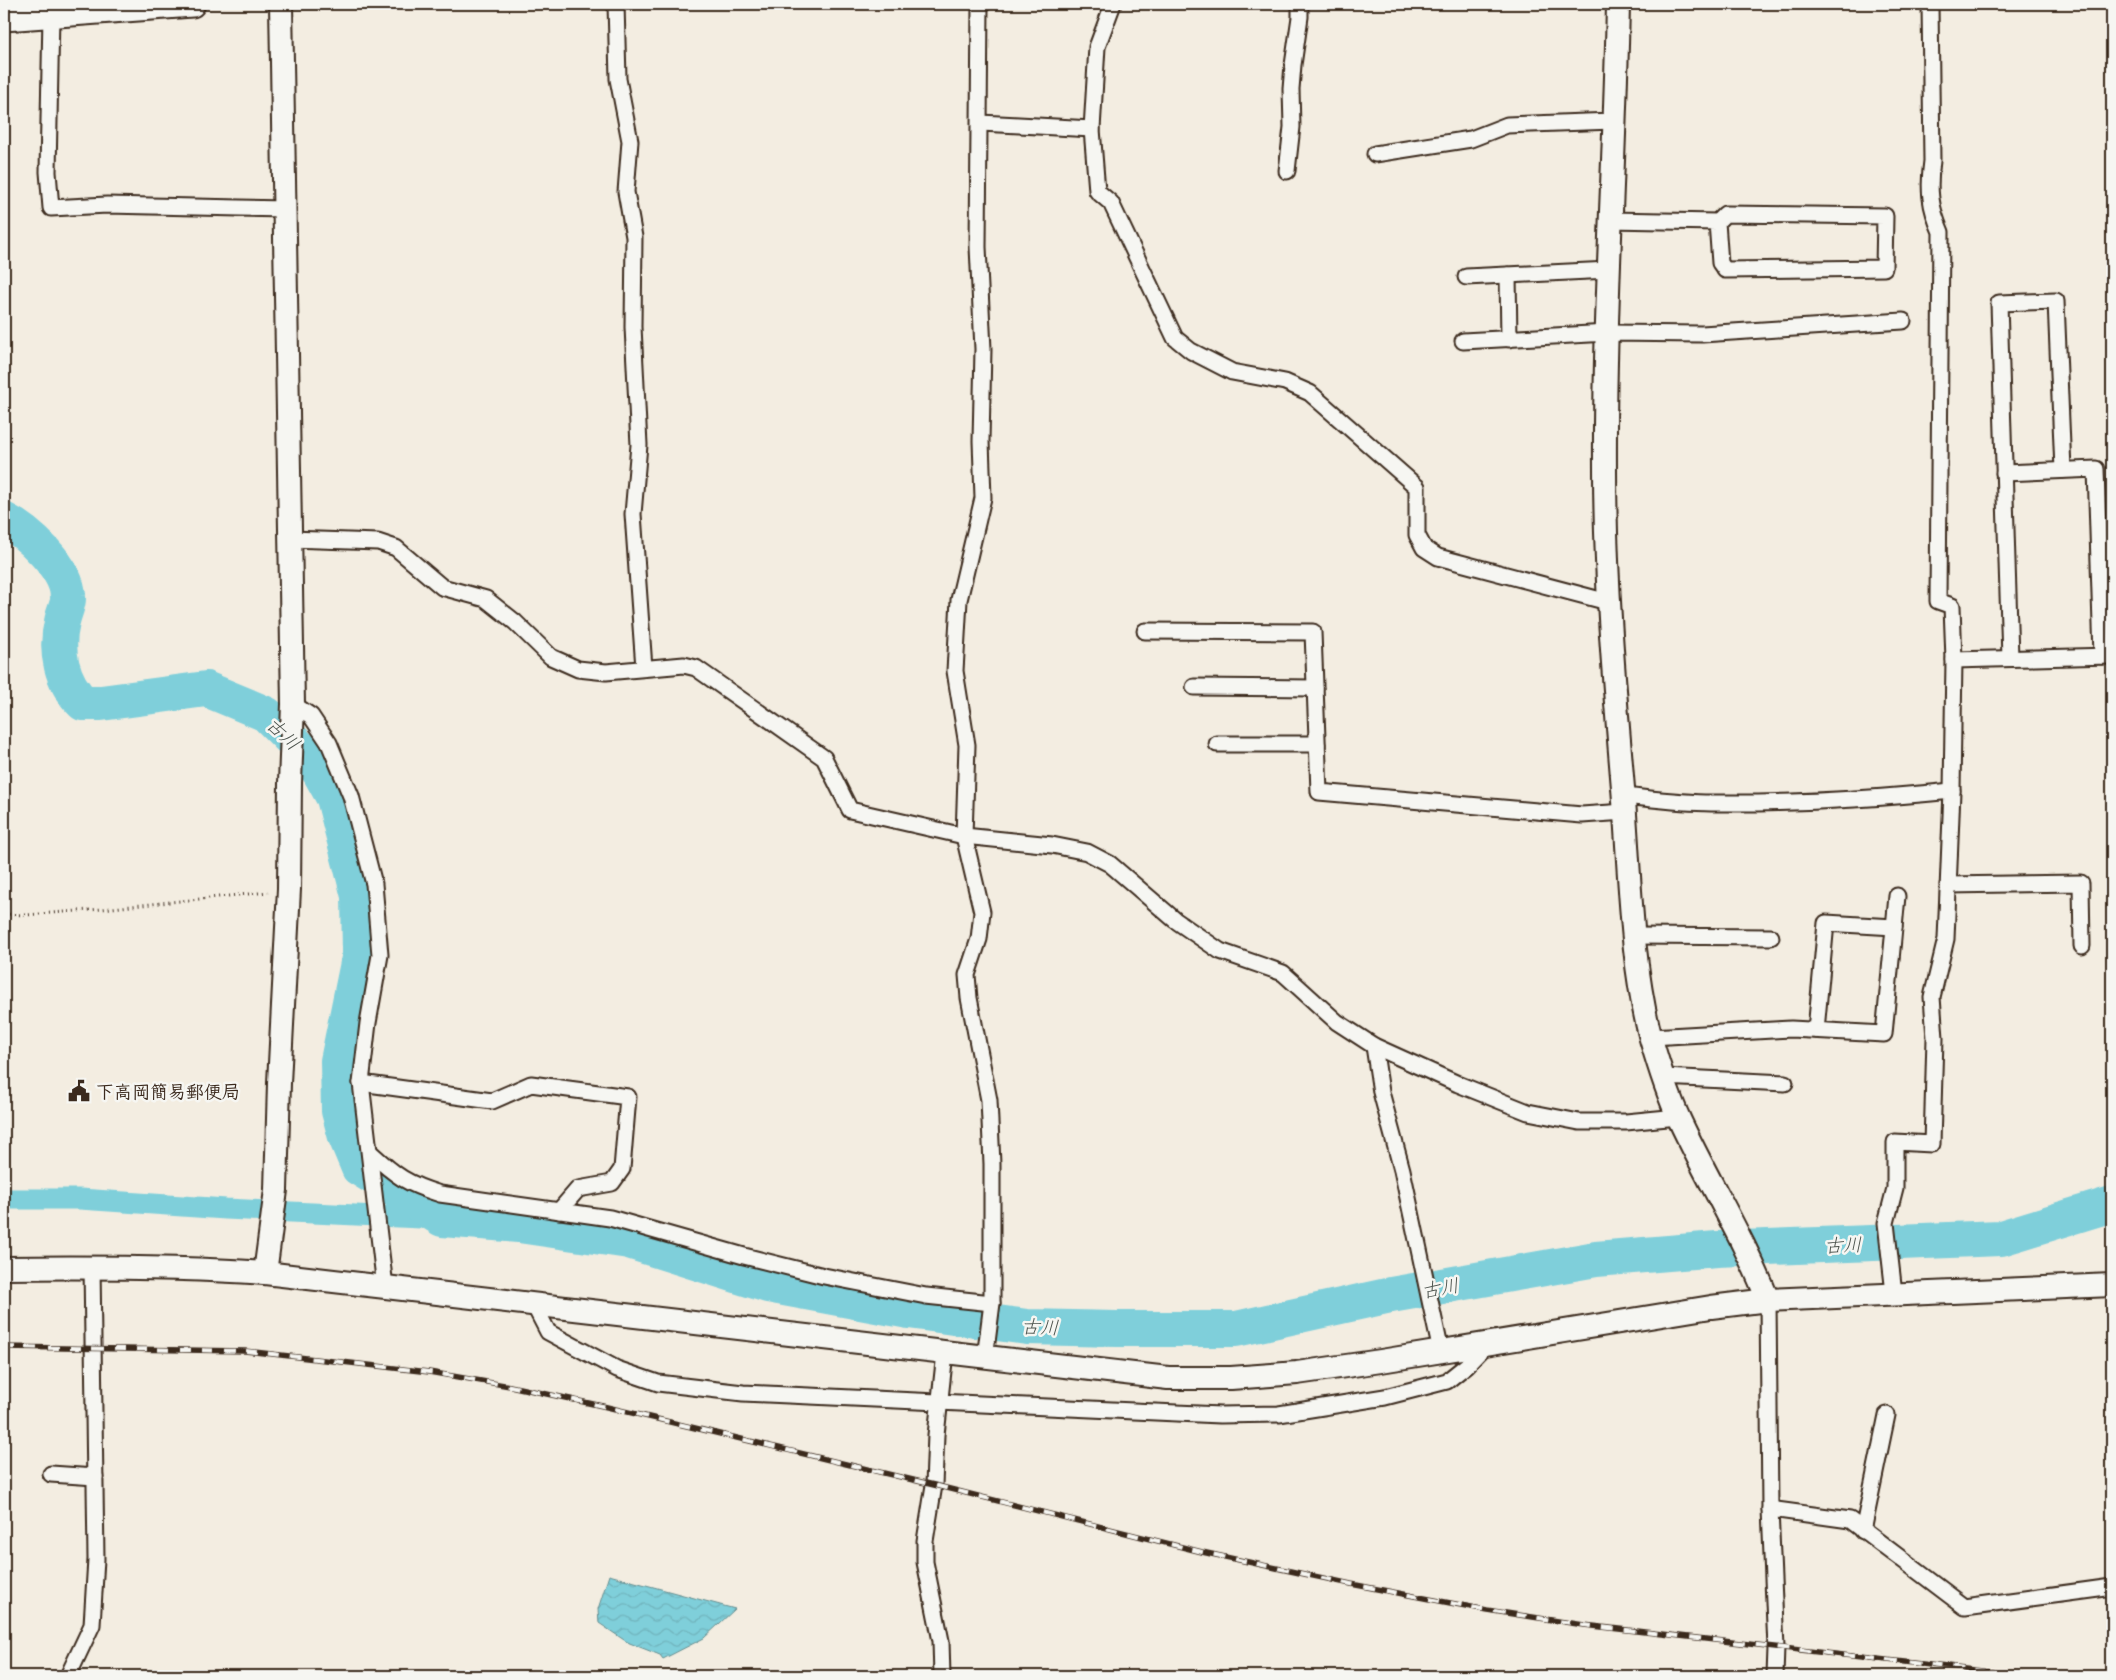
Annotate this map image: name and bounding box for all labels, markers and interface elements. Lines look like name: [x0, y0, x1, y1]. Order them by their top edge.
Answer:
water label: 古川: [262, 711, 306, 755]
public building icon: 下高岡簡易郵便局: [66, 1078, 92, 1104]
place label: 下高岡簡易郵便局: [96, 1079, 240, 1103]
water label: 古川: [1824, 1231, 1862, 1257]
water label: 古川: [1419, 1271, 1461, 1303]
water label: 古川: [1021, 1313, 1059, 1339]

